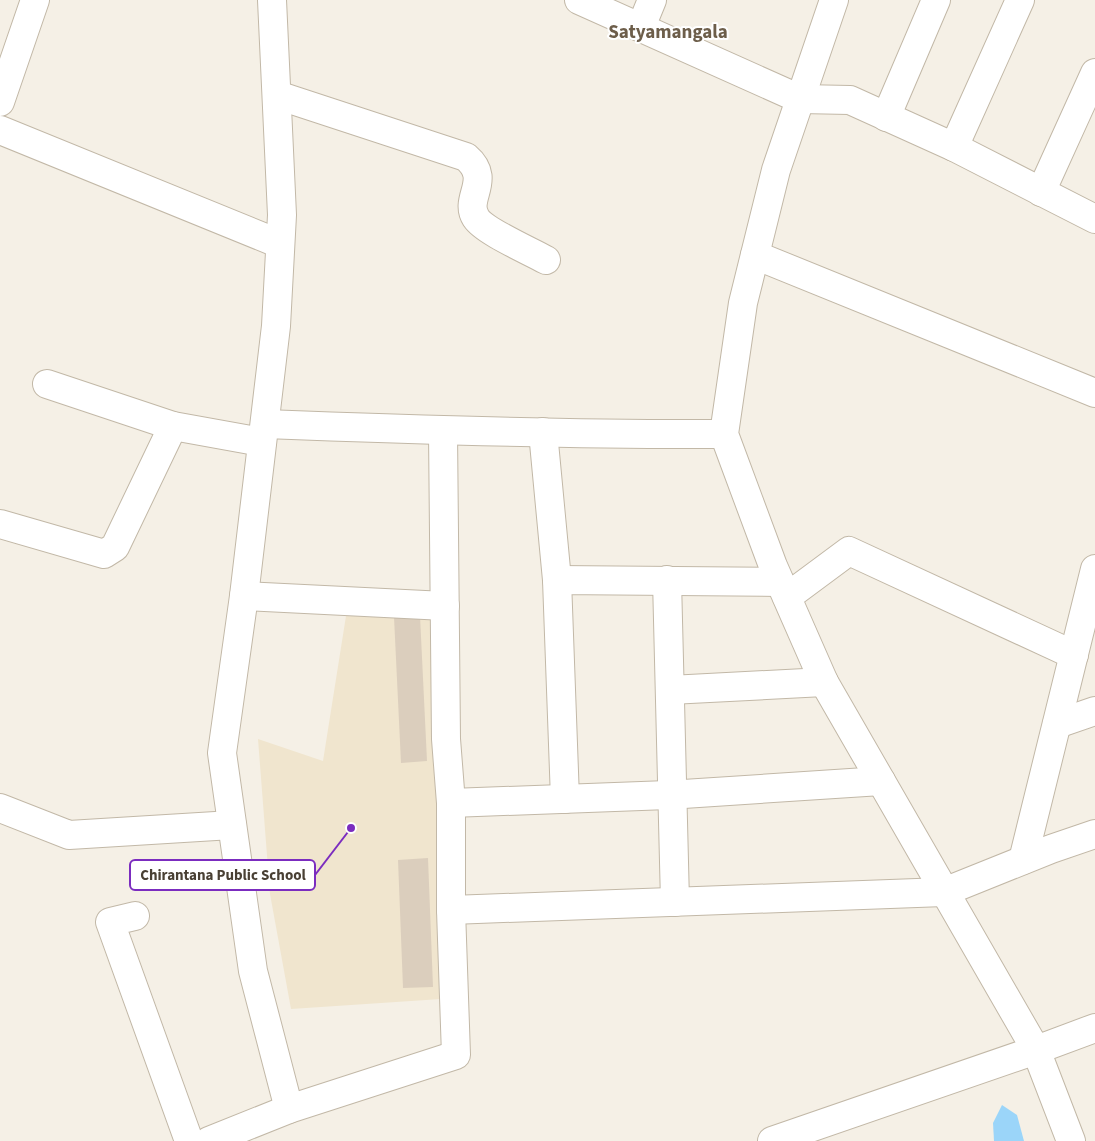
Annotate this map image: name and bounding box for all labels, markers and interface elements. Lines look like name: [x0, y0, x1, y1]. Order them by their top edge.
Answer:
district label: Satyamangala: [608, 19, 728, 46]
callout: Chirantana Public School: [130, 860, 315, 890]
text: Chirantana Public School: [140, 865, 307, 886]

